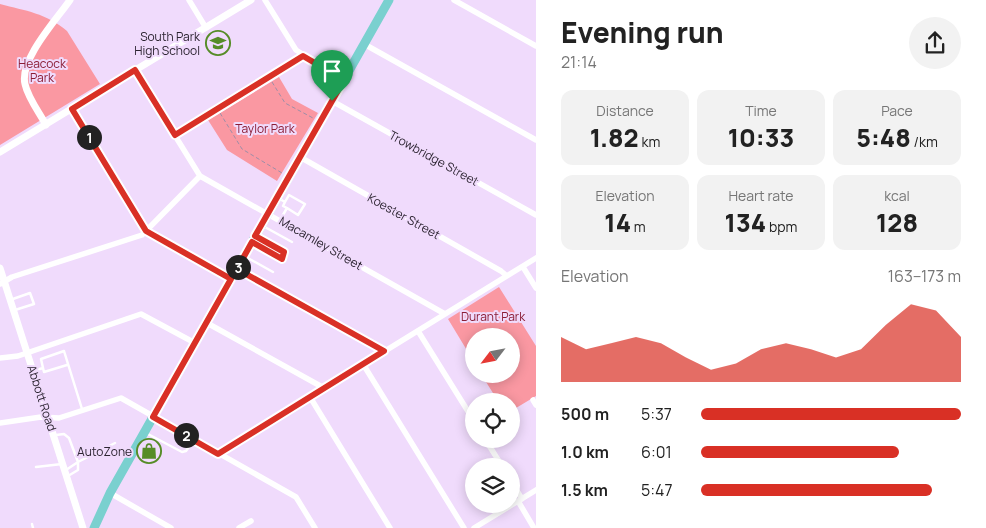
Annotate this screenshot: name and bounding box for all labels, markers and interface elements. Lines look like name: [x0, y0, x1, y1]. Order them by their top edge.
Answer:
text: Evening run: [561, 13, 724, 51]
button: share: [909, 17, 961, 69]
place label: South Park High School: [134, 28, 201, 59]
school or university icon: South Park High School: [205, 30, 231, 56]
pin: [311, 50, 353, 101]
text: 21:14: [561, 51, 597, 73]
park label: Heacock Park: [18, 55, 67, 86]
icon: arrive: [318, 57, 346, 85]
text: Distance: [596, 101, 654, 120]
text: Time: [745, 101, 777, 120]
text: Pace: [881, 101, 913, 120]
park label: Taylor Park: [235, 120, 296, 137]
text: 1.82: [590, 120, 639, 155]
text: 10:33: [728, 120, 794, 155]
text: 5:48: [856, 120, 911, 155]
pin: 1: [76, 124, 102, 150]
street label: Trowbridge Street: [386, 126, 482, 190]
text: 1: [86, 128, 93, 147]
text: km: [639, 132, 660, 151]
text: /km: [911, 132, 938, 151]
text: Elevation: [595, 186, 655, 205]
text: Heart rate: [729, 186, 793, 205]
text: kcal: [884, 186, 910, 205]
street label: Koester Street: [365, 189, 444, 243]
text: 14: [604, 205, 631, 240]
text: 134: [725, 205, 766, 240]
text: 128: [876, 205, 918, 240]
street label: Macamley Street: [276, 212, 366, 274]
text: m: [631, 217, 646, 236]
text: bpm: [766, 217, 797, 236]
pin: 3: [226, 254, 250, 280]
text: 3: [234, 258, 243, 277]
text: Elevation: [561, 265, 629, 287]
text: 163–173 m: [888, 265, 961, 287]
park label: Durant Park: [461, 308, 526, 325]
north arrow: [465, 328, 520, 382]
map controls: [465, 328, 520, 513]
street label: Abbott Road: [23, 363, 61, 433]
button: locate: [465, 393, 520, 448]
text: 500 m: [561, 403, 609, 425]
text: 5:37: [641, 403, 672, 425]
pin: 2: [174, 422, 198, 448]
text: 2: [182, 426, 191, 445]
shop icon: AutoZone: [136, 438, 162, 464]
text: 1.0 km: [561, 441, 609, 463]
text: 6:01: [641, 441, 672, 463]
place label: AutoZone: [77, 443, 132, 460]
button: layers: [465, 458, 520, 513]
text: 1.5 km: [561, 479, 608, 501]
text: 5:47: [641, 479, 673, 501]

